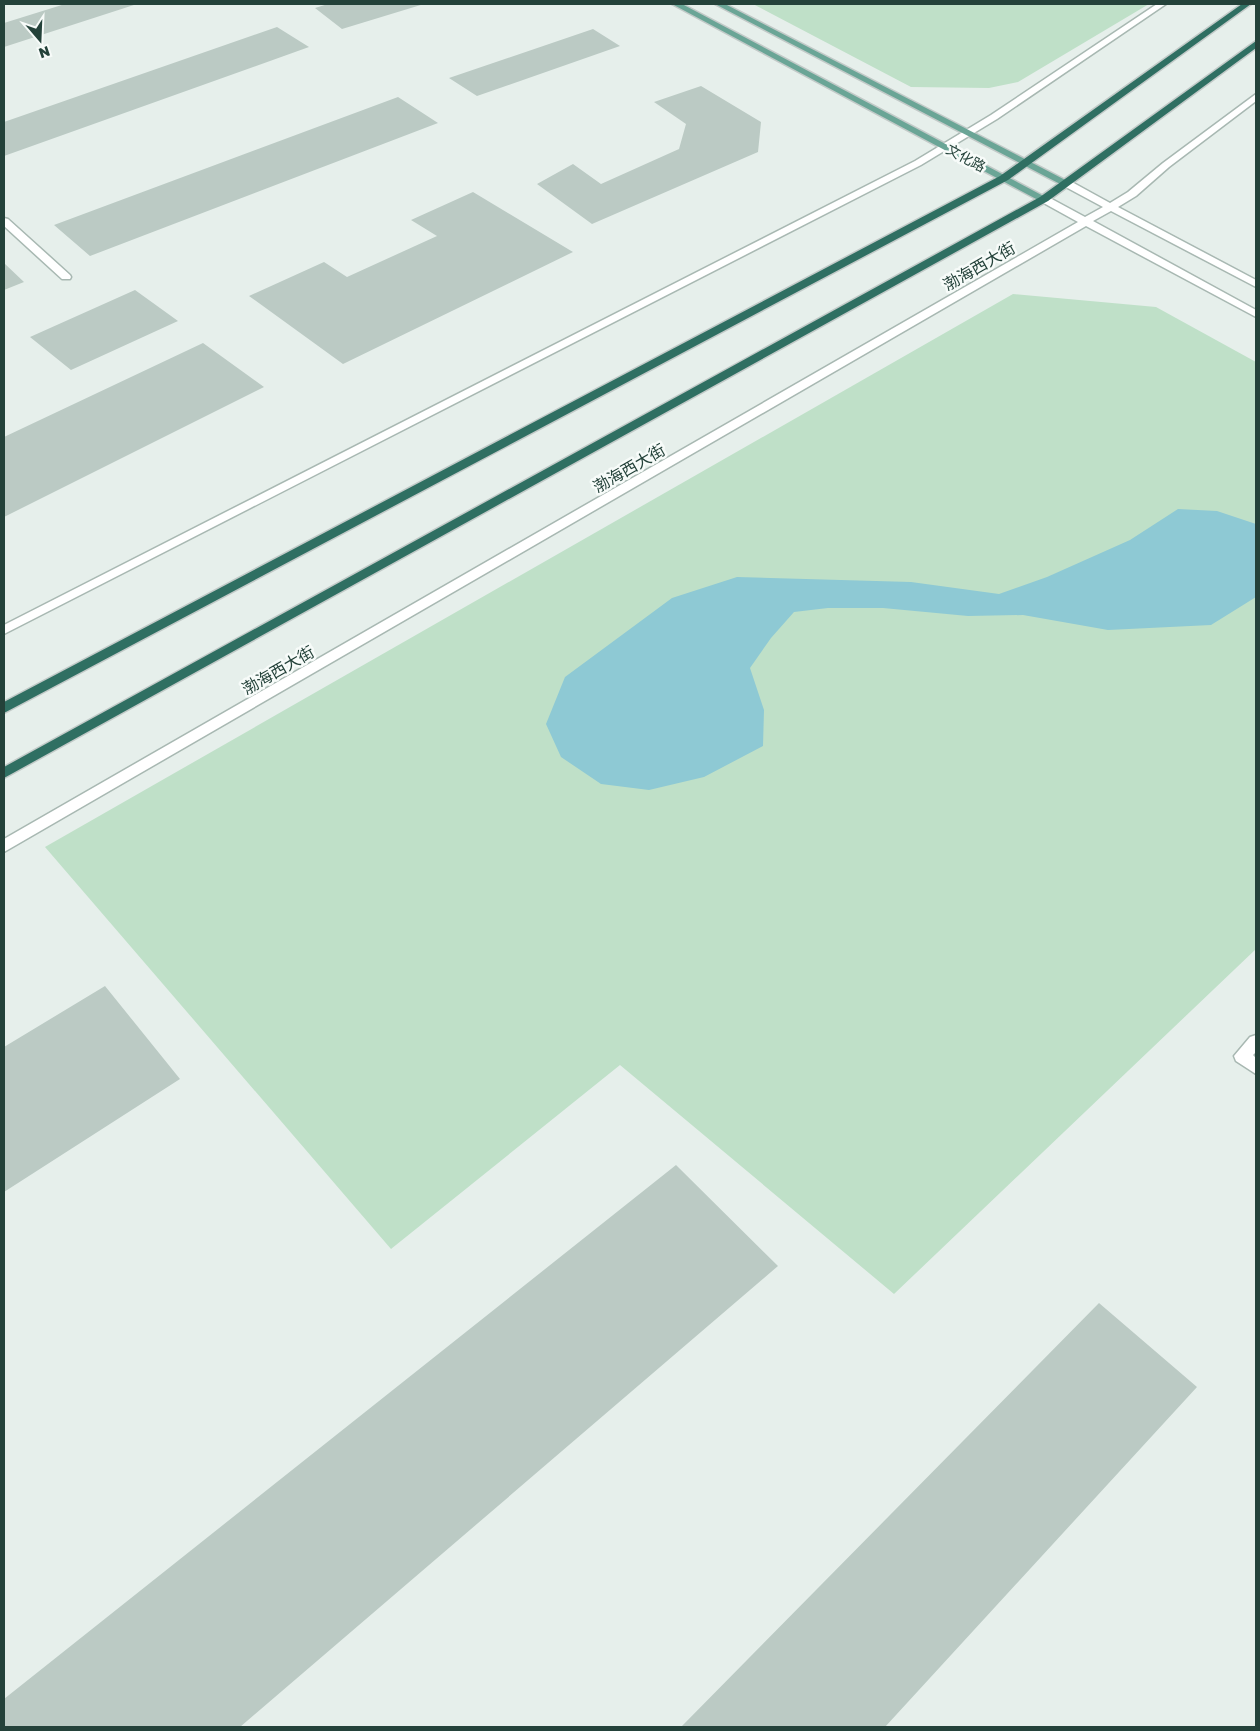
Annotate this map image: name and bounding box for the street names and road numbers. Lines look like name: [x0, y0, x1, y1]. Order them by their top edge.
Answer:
street label: 文化路: [944, 140, 989, 175]
street label: 渤海西大街: [939, 237, 1019, 295]
street label: 渤海西大街: [589, 439, 669, 497]
street label: 渤海西大街: [238, 641, 318, 699]

